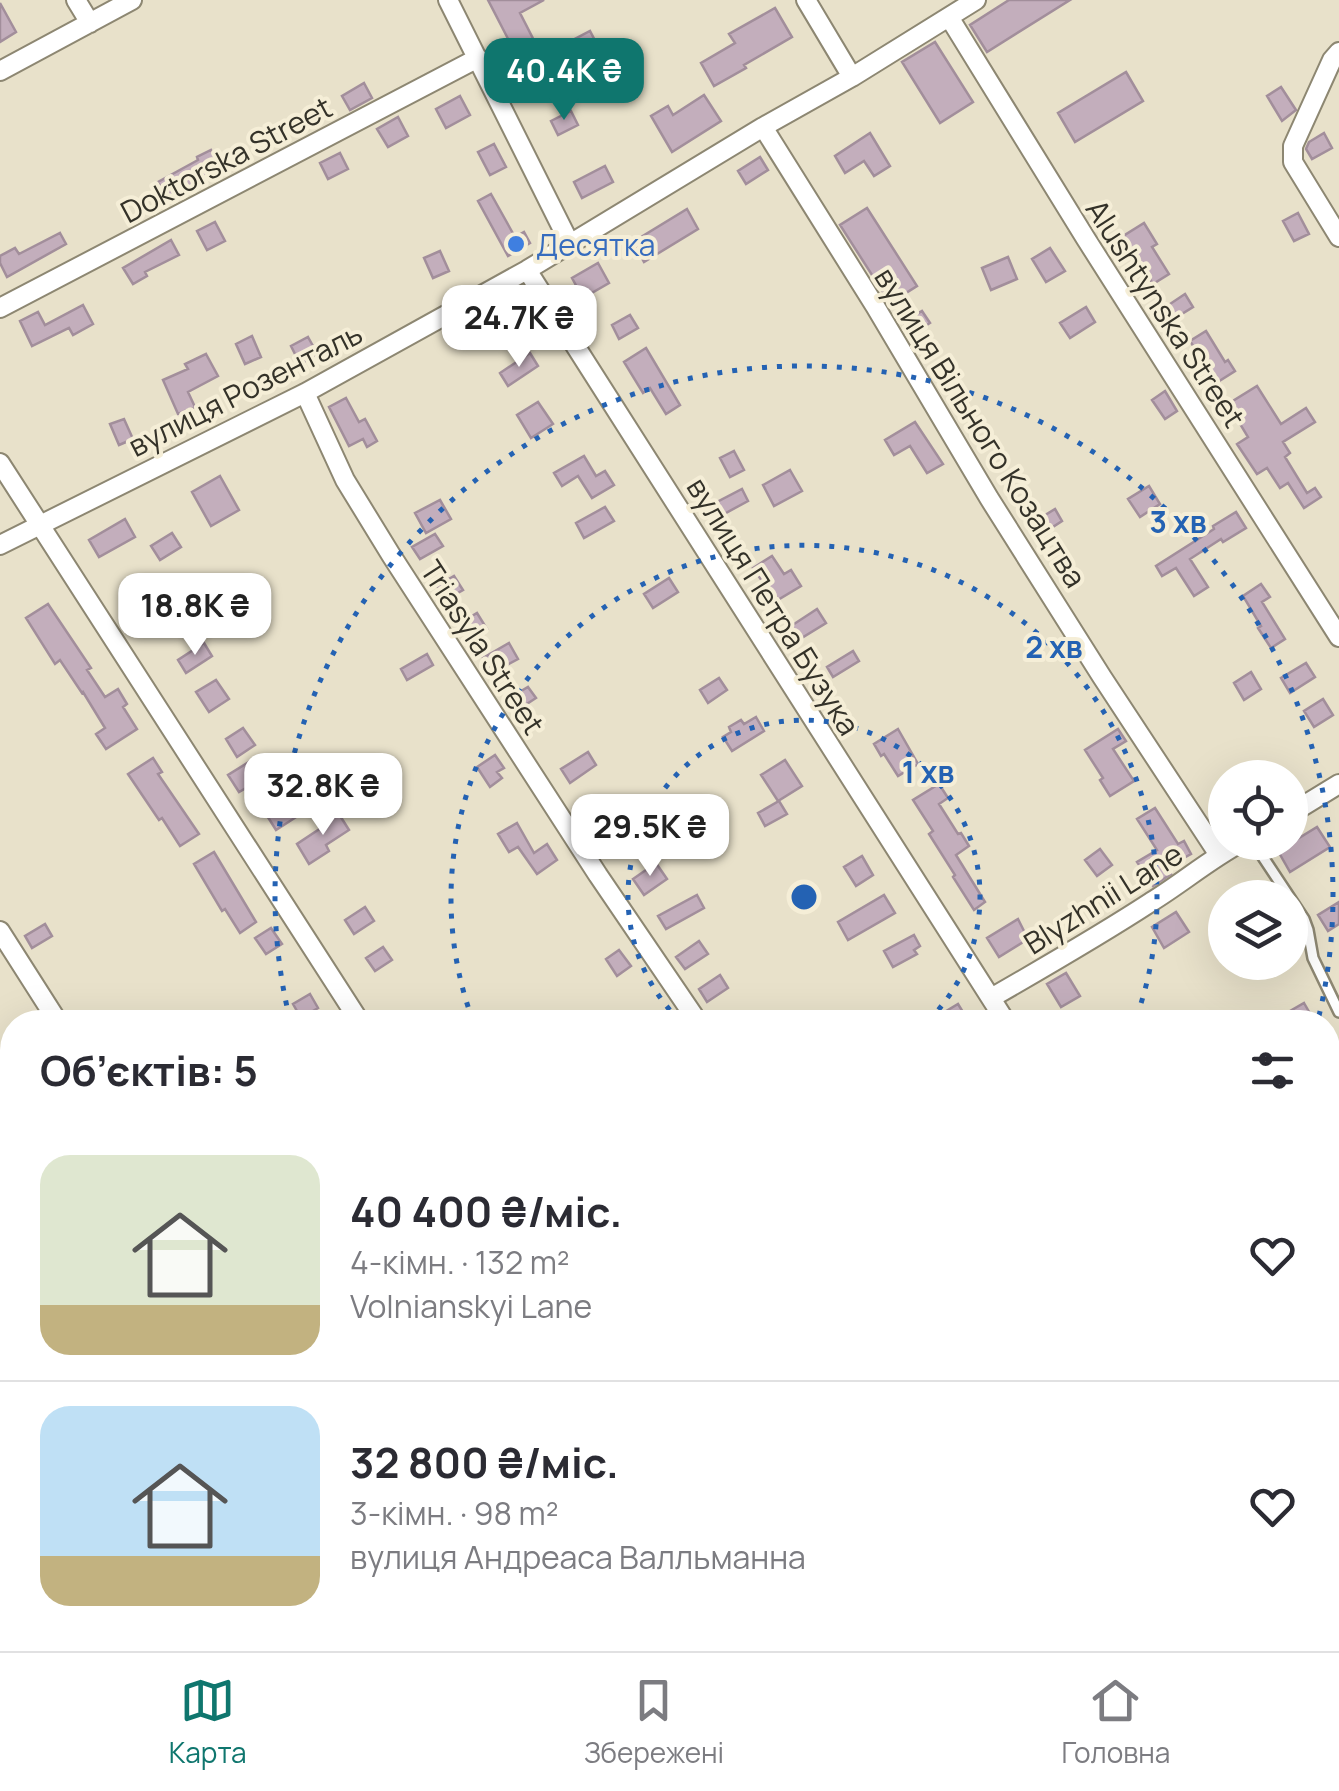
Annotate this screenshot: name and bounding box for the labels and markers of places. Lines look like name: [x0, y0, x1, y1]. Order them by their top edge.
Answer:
pin: 40.4K ₴: [472, 38, 656, 123]
place label: Десятка: [536, 224, 655, 265]
marker: Десятка: [505, 233, 527, 255]
pin: 24.7K ₴: [427, 285, 611, 370]
pin: 18.8K ₴: [103, 573, 287, 658]
pin: 32.8K ₴: [231, 753, 415, 838]
pin: 29.5K ₴: [558, 794, 742, 879]
centre of rings: [786, 879, 822, 915]

